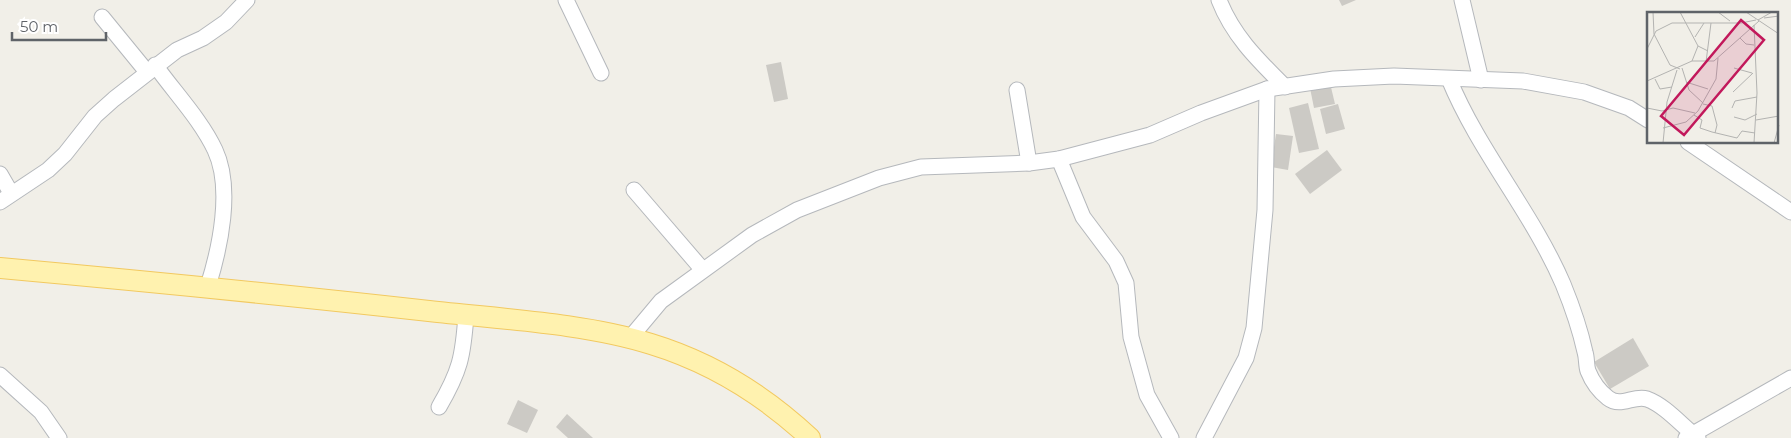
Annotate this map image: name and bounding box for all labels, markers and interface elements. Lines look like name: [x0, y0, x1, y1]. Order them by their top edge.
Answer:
scale bar: [12, 10, 106, 42]
inset map: [1647, 12, 1778, 144]
text: 50 m: [20, 17, 58, 36]

